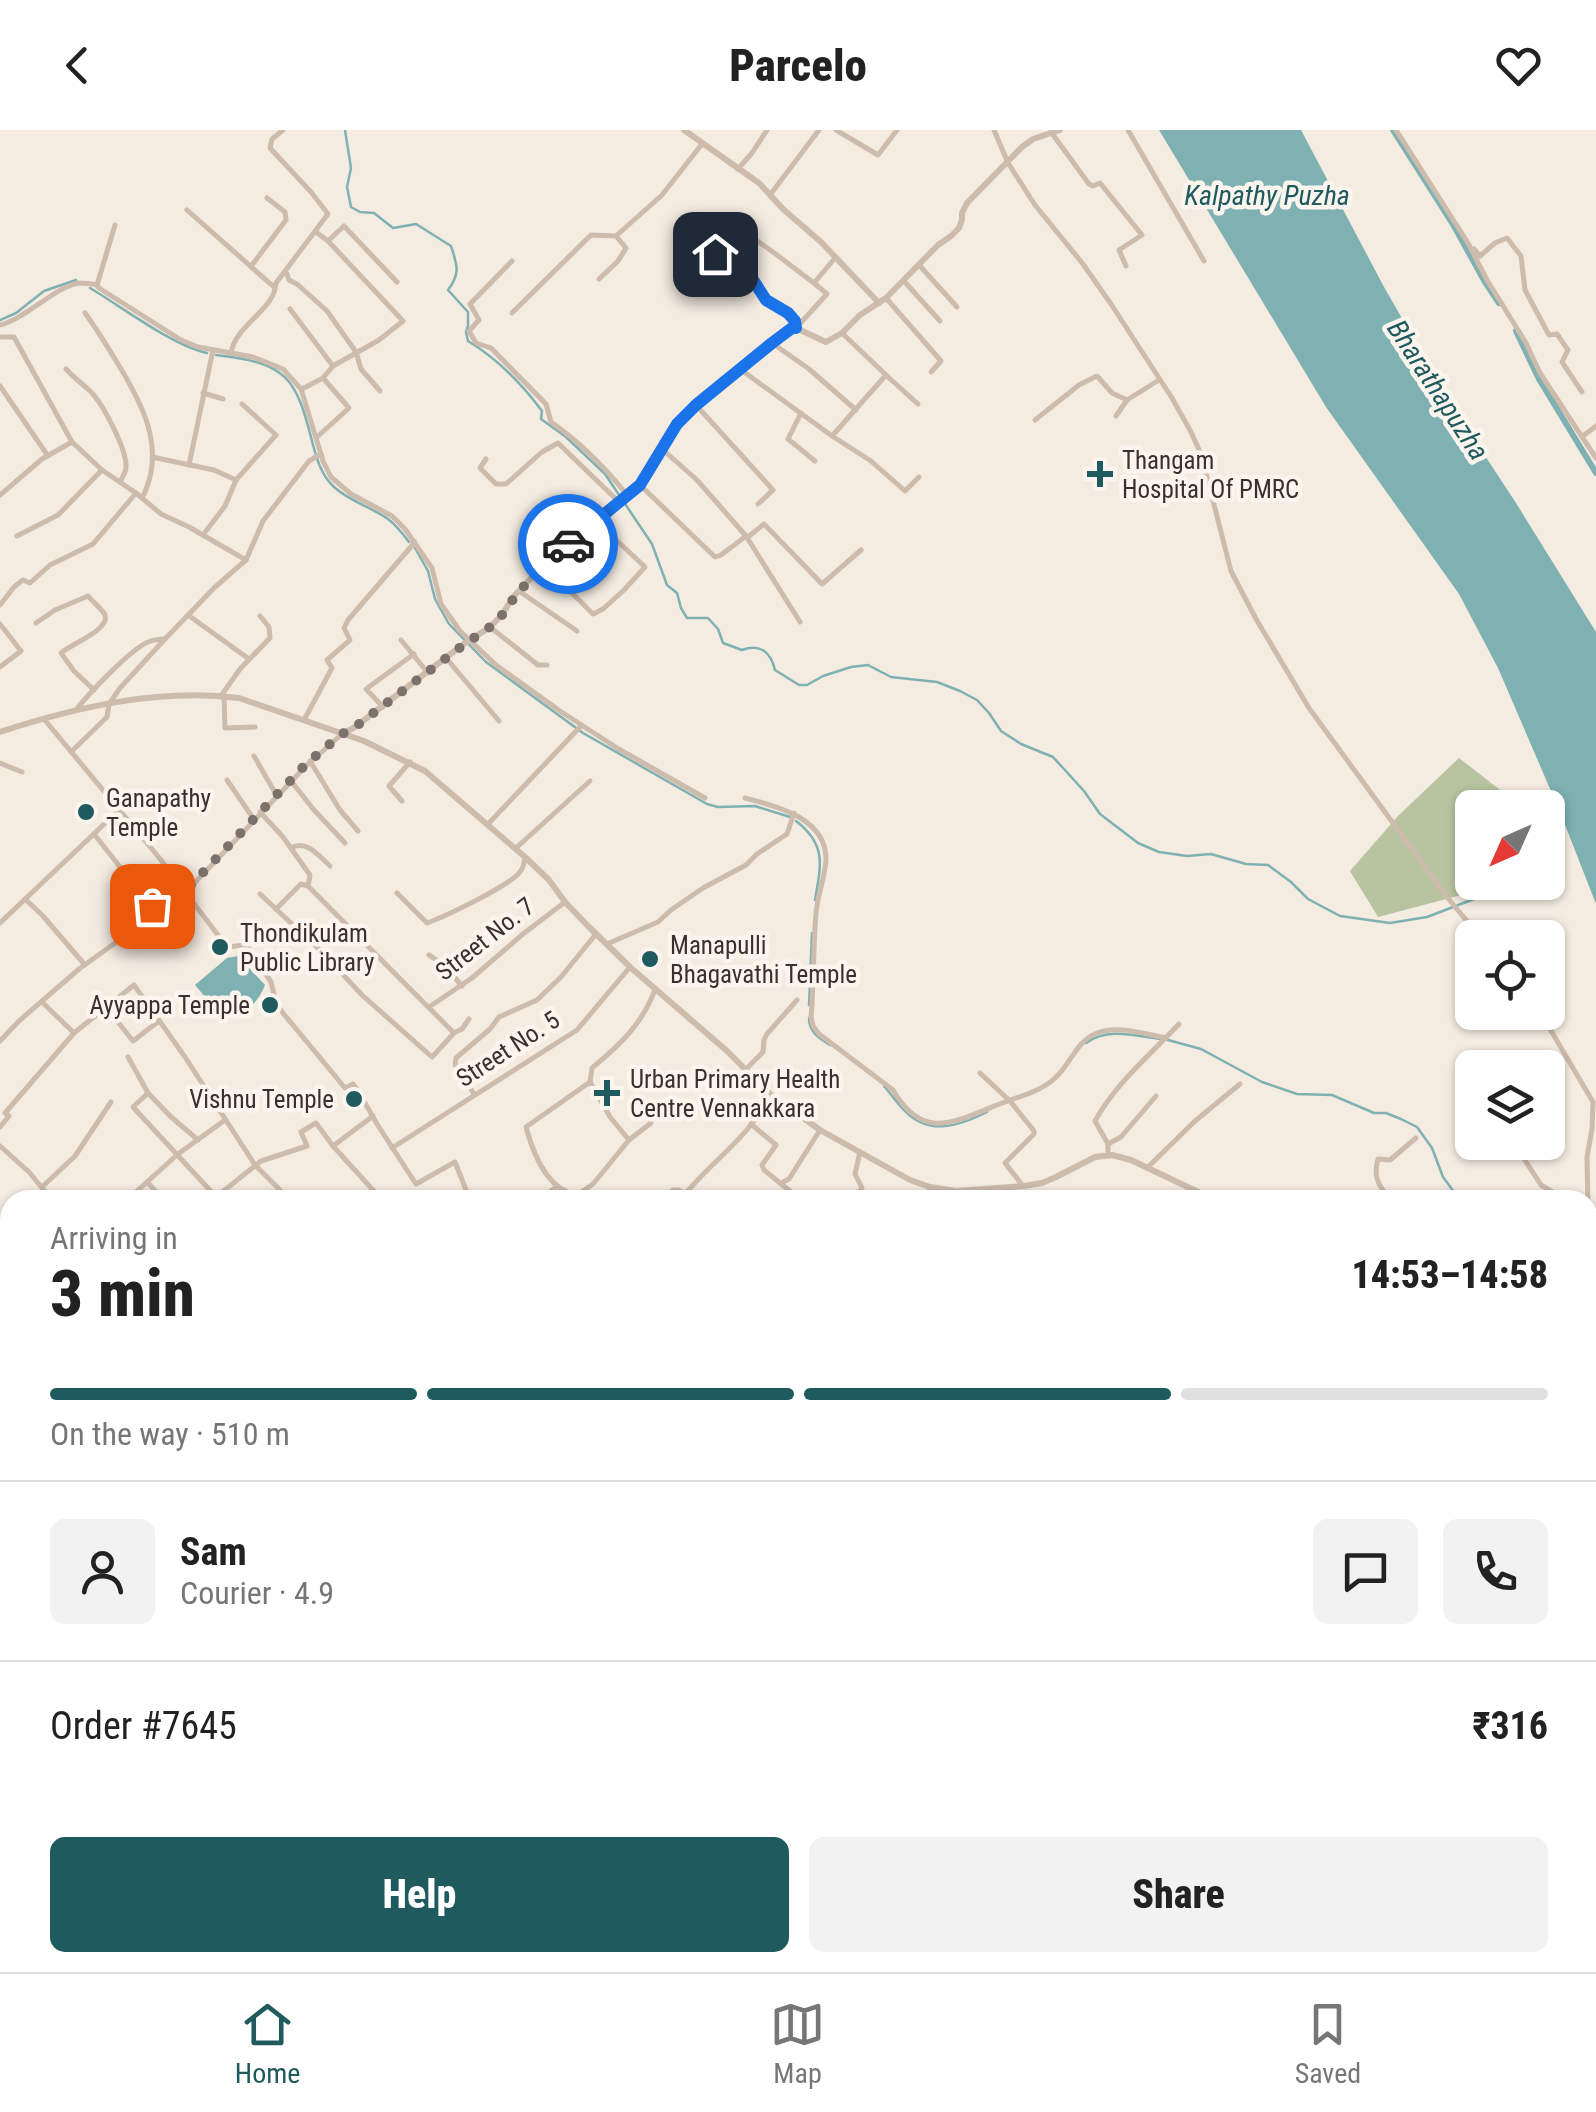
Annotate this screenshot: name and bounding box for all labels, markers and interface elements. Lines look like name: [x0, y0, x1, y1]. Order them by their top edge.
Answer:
icon: back: [50, 38, 105, 93]
icon: heart: [1491, 38, 1546, 93]
text: Parcelo: [729, 39, 867, 92]
water label: Kalpathy Puzha: [1184, 179, 1350, 212]
pin: [673, 212, 758, 297]
icon: home: [688, 227, 743, 282]
water label: Bharathapuzha: [1380, 314, 1496, 466]
place label: Thangam Hospital Of PMRC: [1122, 446, 1299, 504]
marker: Thangam Hospital Of PMRC: [1087, 461, 1113, 487]
courier: [518, 494, 618, 594]
icon: car: [541, 517, 596, 572]
place label: Ganapathy Temple: [106, 784, 211, 842]
north arrow: [1455, 790, 1565, 900]
map controls: [1455, 790, 1565, 1160]
marker: Ganapathy Temple: [75, 801, 97, 823]
pin: [110, 864, 195, 949]
icon: bag: [125, 879, 180, 934]
street label: Street No. 7: [430, 892, 540, 986]
place label: Thondikulam Public Library: [240, 919, 374, 977]
button: locate: [1455, 920, 1565, 1030]
place label: Manapulli Bhagavathi Temple: [670, 931, 857, 989]
marker: Thondikulam Public Library: [209, 936, 231, 958]
marker: Manapulli Bhagavathi Temple: [639, 948, 661, 970]
place label: Ayyappa Temple: [90, 991, 250, 1020]
marker: Ayyappa Temple: [259, 994, 281, 1016]
street label: Street No. 5: [451, 1005, 565, 1093]
button: layers: [1455, 1050, 1565, 1160]
place label: Urban Primary Health Centre Vennakkara: [630, 1065, 840, 1123]
marker: Urban Primary Health Centre Vennakkara: [594, 1080, 620, 1106]
place label: Vishnu Temple: [189, 1085, 334, 1114]
marker: Vishnu Temple: [343, 1088, 365, 1110]
text: Arriving in: [50, 1219, 178, 1257]
text: 14:53–14:58: [1351, 1253, 1548, 1297]
text: 3 min: [50, 1256, 195, 1332]
text: On the way · 510 m: [50, 1415, 290, 1453]
button: person: [50, 1519, 155, 1624]
button: chat: [1313, 1519, 1418, 1624]
button: phone: [1443, 1519, 1548, 1624]
text: Sam: [180, 1530, 247, 1574]
text: Courier · 4.9: [180, 1574, 334, 1612]
text: Order #7645: [50, 1704, 237, 1748]
text: ₹316: [1472, 1704, 1548, 1748]
button: Help: [50, 1837, 789, 1952]
button: Share: [809, 1837, 1548, 1952]
tab: Home: [235, 1997, 300, 2090]
tab: Map: [770, 1997, 825, 2090]
tab: Saved: [1295, 1997, 1361, 2090]

